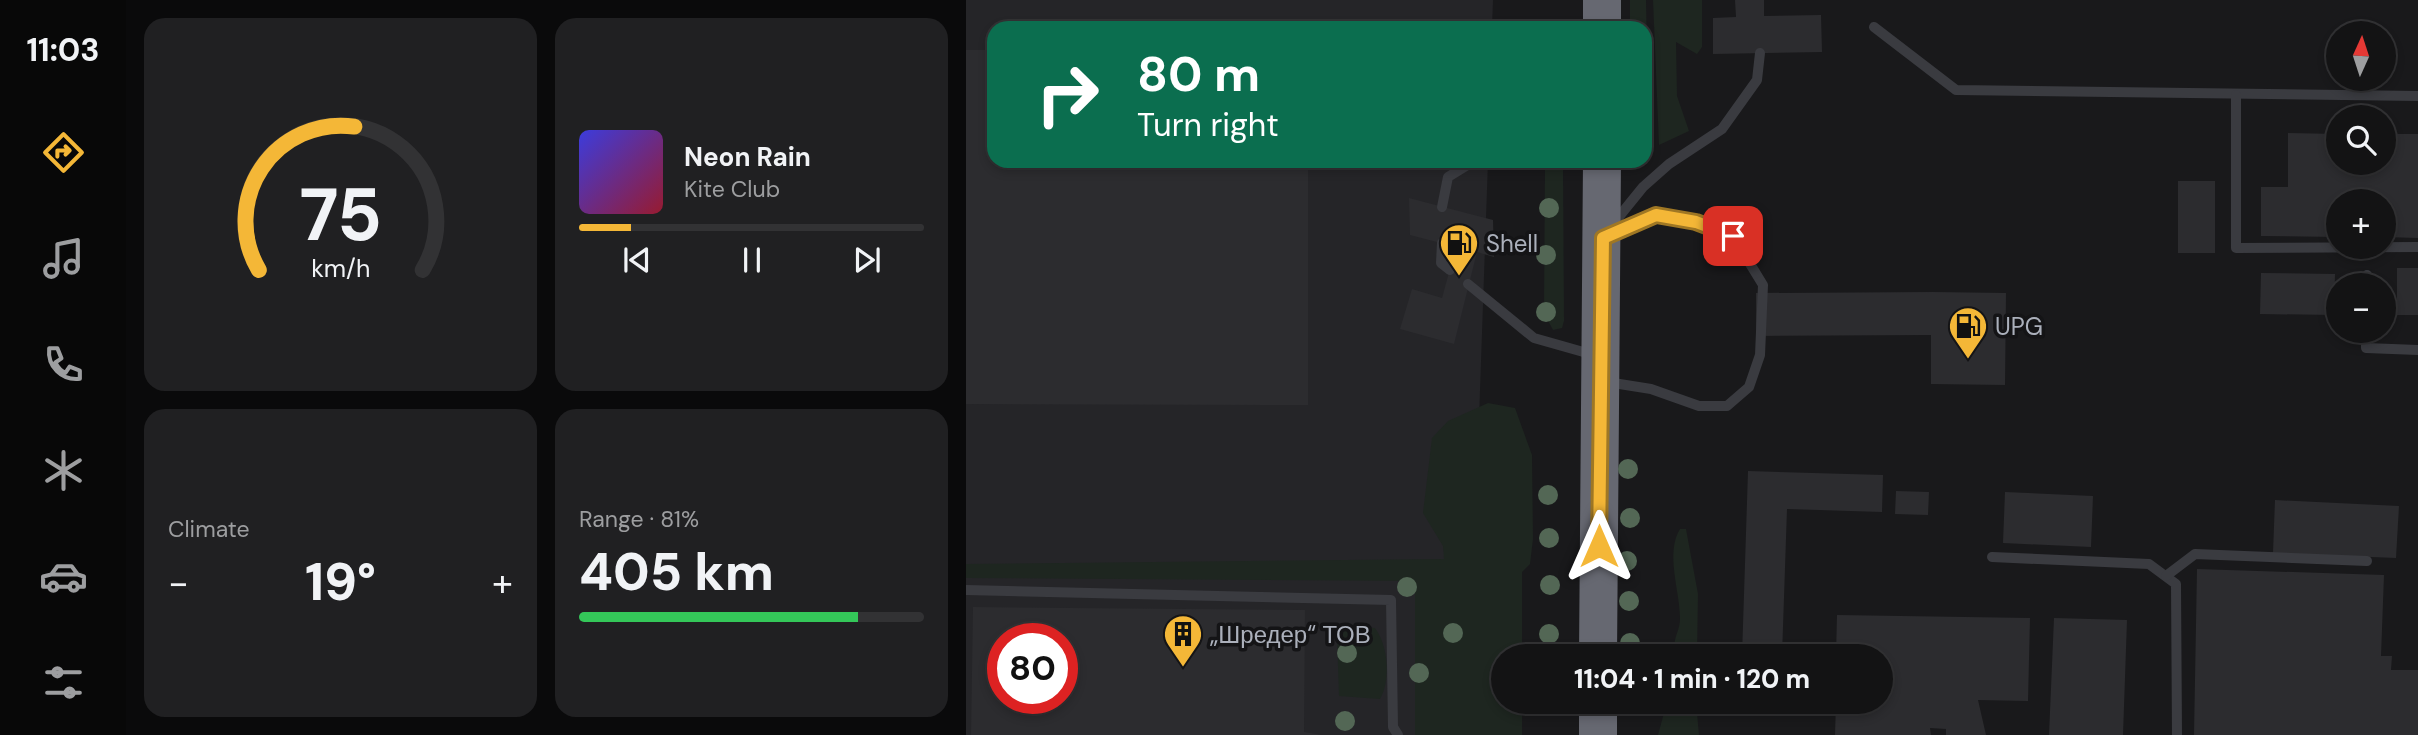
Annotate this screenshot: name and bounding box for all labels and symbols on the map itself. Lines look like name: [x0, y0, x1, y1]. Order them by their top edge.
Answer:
north arrow: [2326, 21, 2396, 91]
pin: [1703, 206, 1763, 266]
fuel station icon: Shell: [1438, 222, 1480, 277]
place label: Shell: [1486, 228, 1538, 259]
fuel station icon: UPG: [1947, 305, 1989, 360]
place label: UPG: [1995, 311, 2043, 342]
position arrow: [1562, 509, 1636, 583]
building icon: „Шредер“ ТОВ: [1162, 613, 1204, 668]
place label: „Шредер“ ТОВ: [1210, 619, 1371, 650]
speed limit sign: 80: [987, 623, 1078, 714]

